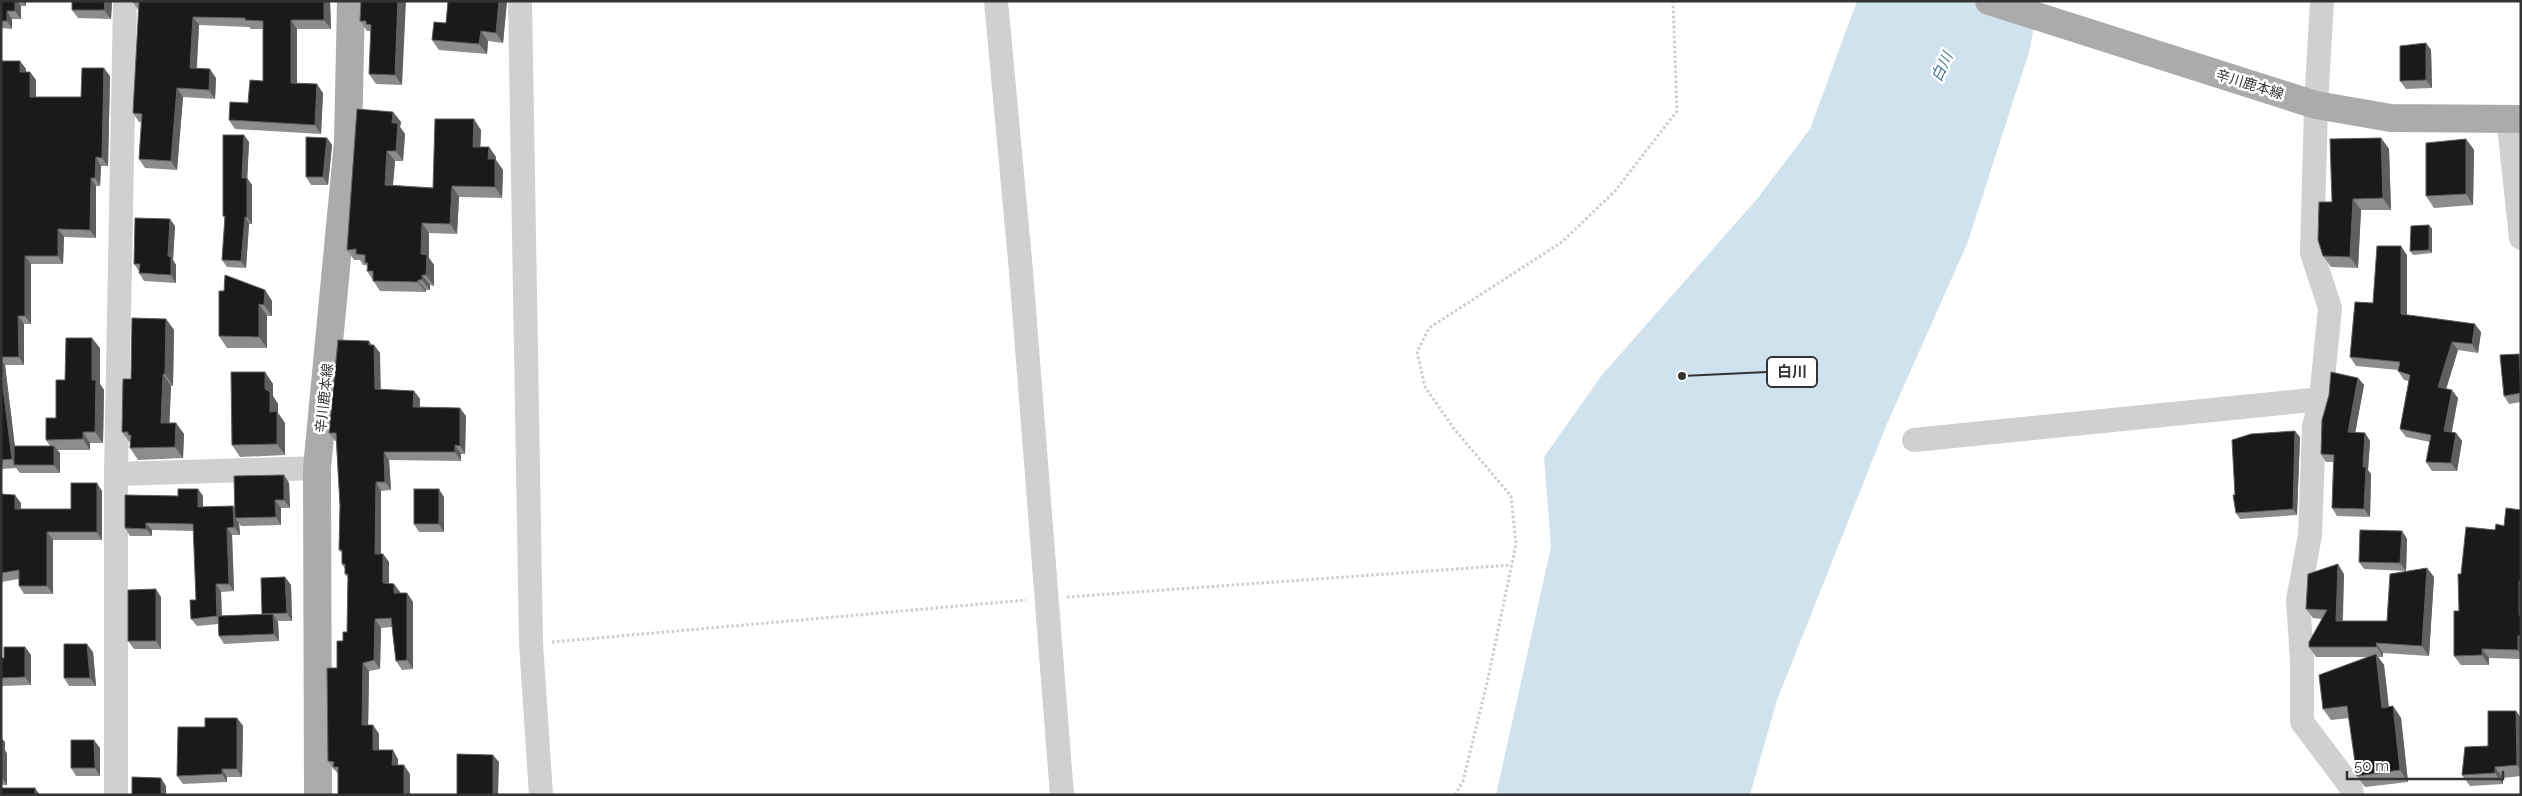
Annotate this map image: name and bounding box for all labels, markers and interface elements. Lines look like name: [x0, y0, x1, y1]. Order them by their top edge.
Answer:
water label: 白川: [1928, 48, 1957, 84]
street label: 辛川鹿本線: [2214, 66, 2286, 102]
callout: 白川: [1767, 357, 1817, 387]
street label: 辛川鹿本線: [312, 362, 336, 434]
text: 白川: [1777, 363, 1807, 381]
scale bar: [2347, 748, 2503, 780]
text: 50 m: [2354, 757, 2389, 775]

